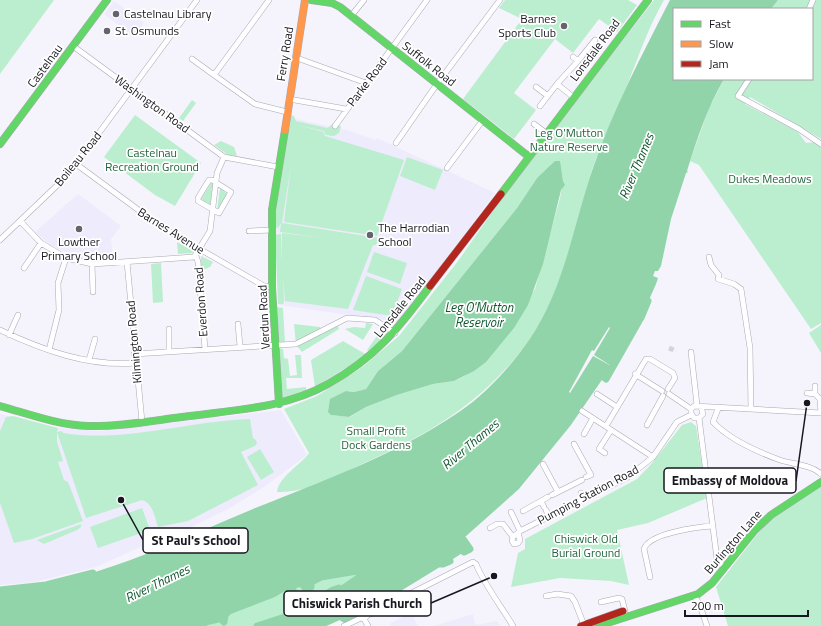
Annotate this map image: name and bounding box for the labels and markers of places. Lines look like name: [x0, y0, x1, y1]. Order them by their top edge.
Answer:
place label: Castelnau Library: [124, 4, 212, 23]
marker: Castelnau Library: [111, 9, 121, 19]
place label: Barnes Sports Club: [498, 9, 556, 42]
place label: St. Osmunds: [115, 21, 180, 40]
marker: Barnes Sports Club: [559, 21, 569, 31]
marker: St. Osmunds: [102, 26, 112, 36]
place label: The Harrodian School: [378, 218, 450, 251]
marker: Lowther Primary School: [74, 224, 84, 234]
marker: The Harrodian School: [365, 230, 375, 240]
place label: Lowther Primary School: [41, 232, 117, 265]
callout: Embassy of Moldova: [664, 468, 796, 493]
callout: St Paul's School: [143, 528, 248, 553]
callout: Chiswick Parish Church: [284, 591, 431, 616]

